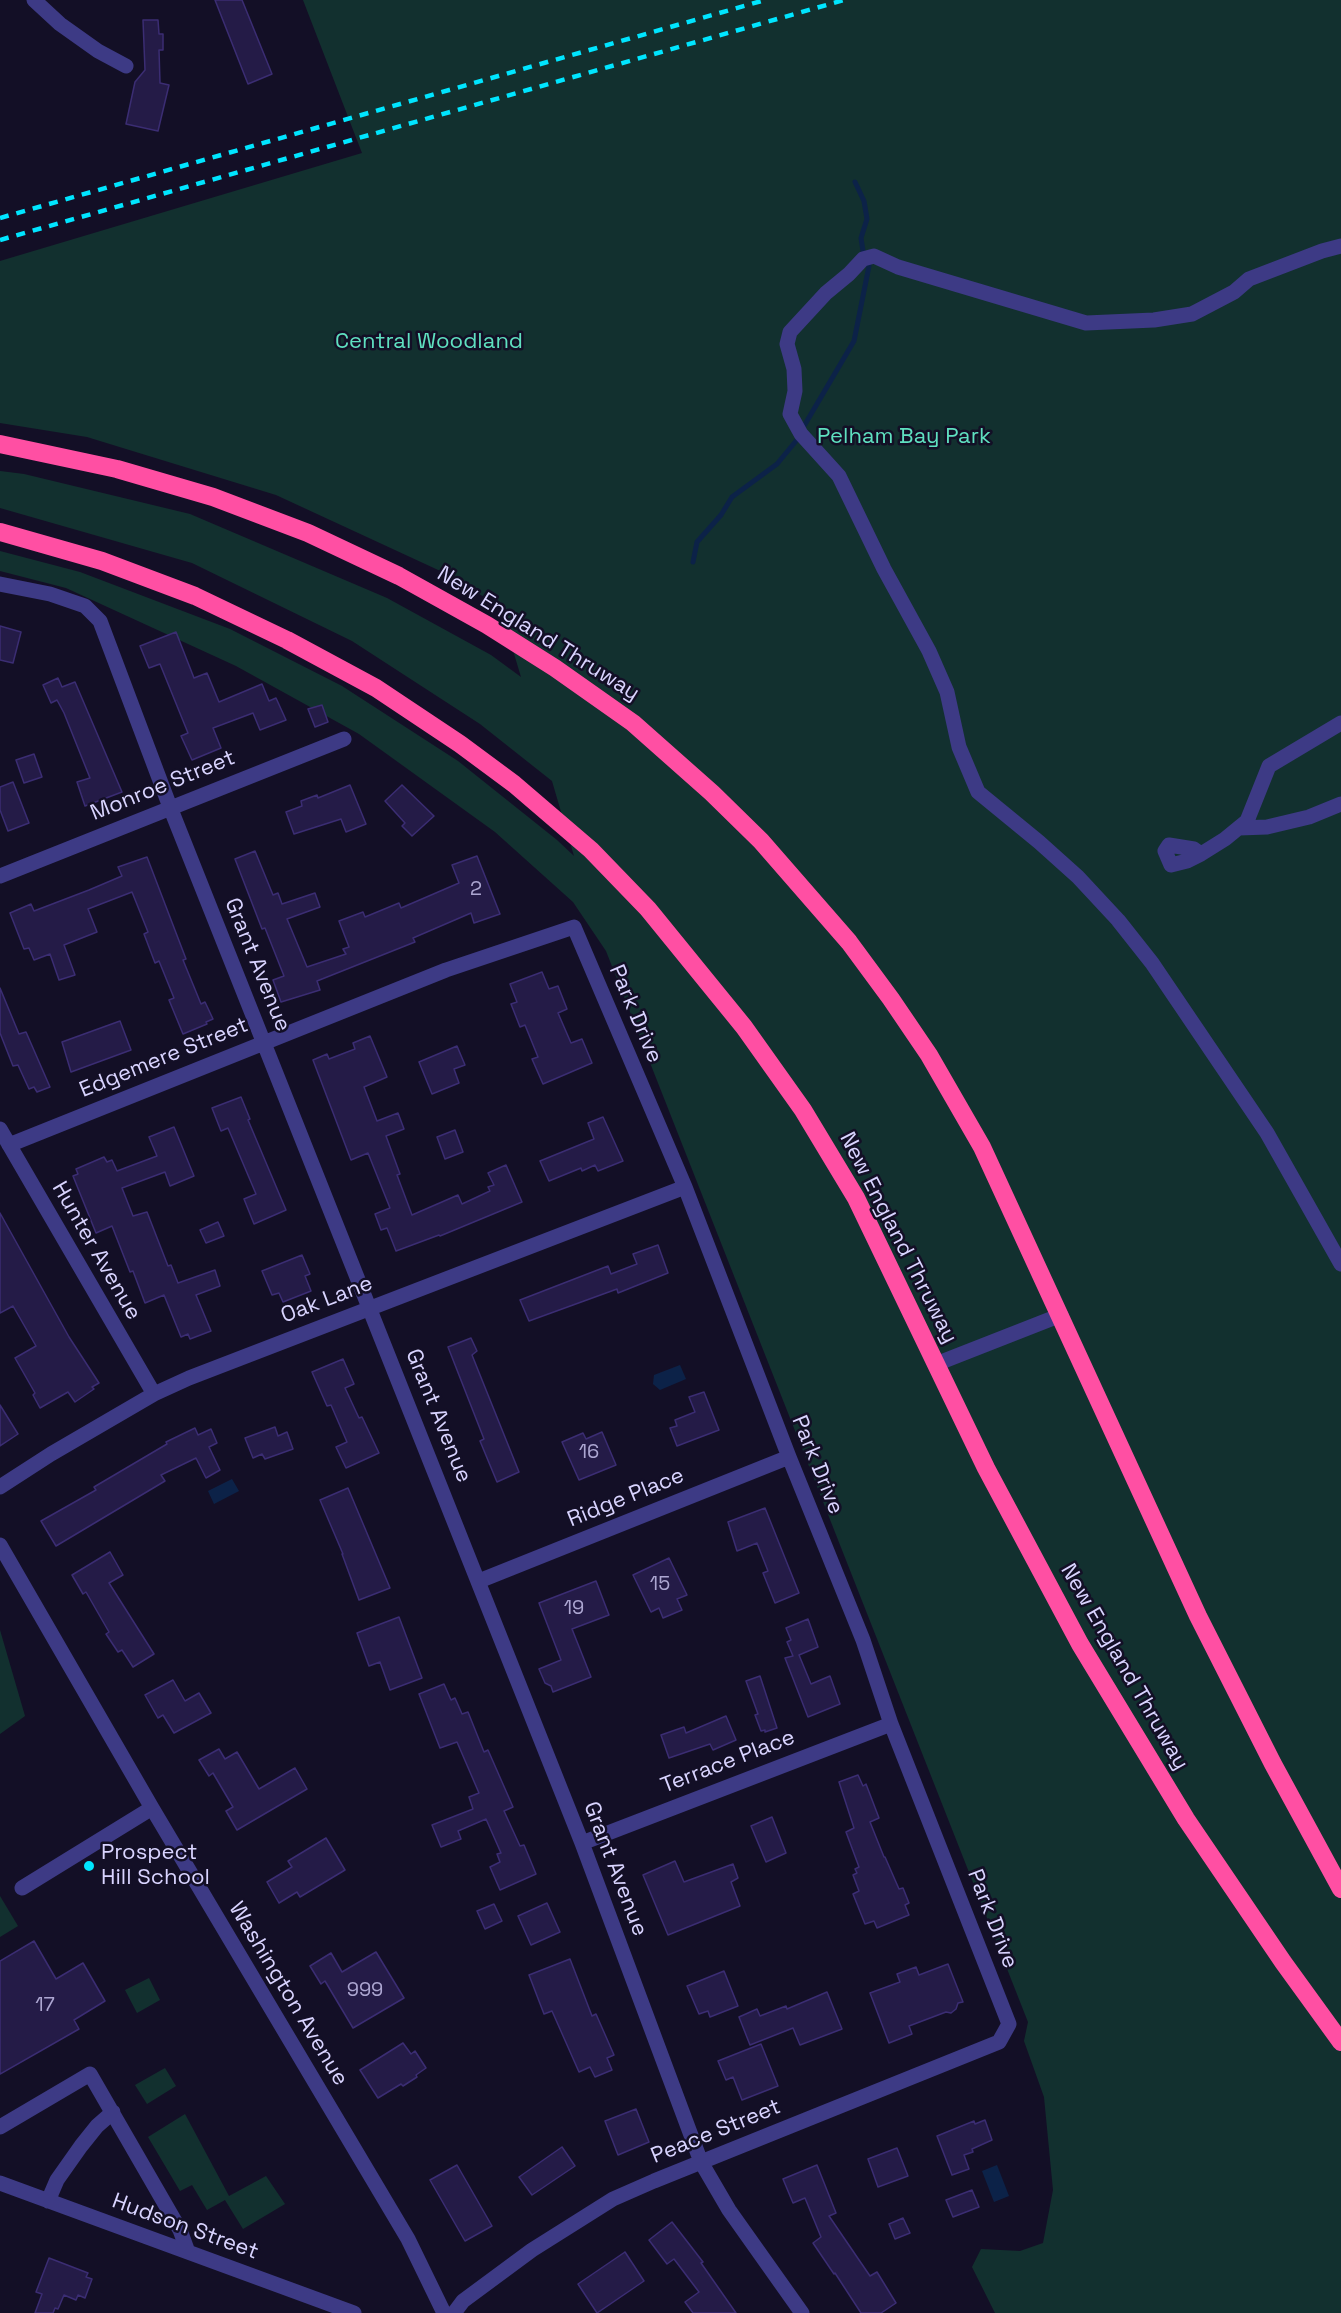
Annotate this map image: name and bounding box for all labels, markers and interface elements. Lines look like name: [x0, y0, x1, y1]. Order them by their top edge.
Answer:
park label: Central Woodland: [335, 329, 523, 355]
park label: Pelham Bay Park: [817, 424, 991, 450]
street label: New England Thruway: [432, 561, 644, 707]
street label: Monroe Street: [87, 745, 239, 827]
house number: 2: [470, 878, 482, 902]
street label: Grant Avenue: [218, 894, 296, 1036]
street label: Park Drive: [603, 961, 667, 1067]
street label: Edgemere Street: [76, 1012, 252, 1104]
street label: New England Thruway: [833, 1128, 963, 1348]
street label: Hunter Avenue: [46, 1177, 146, 1325]
street label: Oak Lane: [277, 1270, 377, 1330]
street label: Grant Avenue: [399, 1345, 477, 1487]
street label: Park Drive: [785, 1412, 849, 1518]
house number: 16: [579, 1441, 599, 1465]
street label: Ridge Place: [564, 1463, 688, 1533]
street label: New England Thruway: [1054, 1559, 1194, 1775]
house number: 15: [650, 1573, 670, 1597]
house number: 19: [564, 1597, 584, 1621]
street label: Terrace Place: [657, 1724, 799, 1800]
street label: Grant Avenue: [577, 1798, 653, 1940]
place label: Prospect Hill School: [101, 1840, 210, 1892]
marker: Prospect Hill School: [82, 1859, 96, 1873]
street label: Park Drive: [961, 1866, 1023, 1972]
street label: Washington Avenue: [223, 1897, 353, 2091]
house number: 999: [347, 1979, 383, 2003]
house number: 17: [35, 1994, 55, 2018]
street label: Peace Street: [647, 2094, 785, 2170]
street label: Hudson Street: [108, 2188, 262, 2266]

